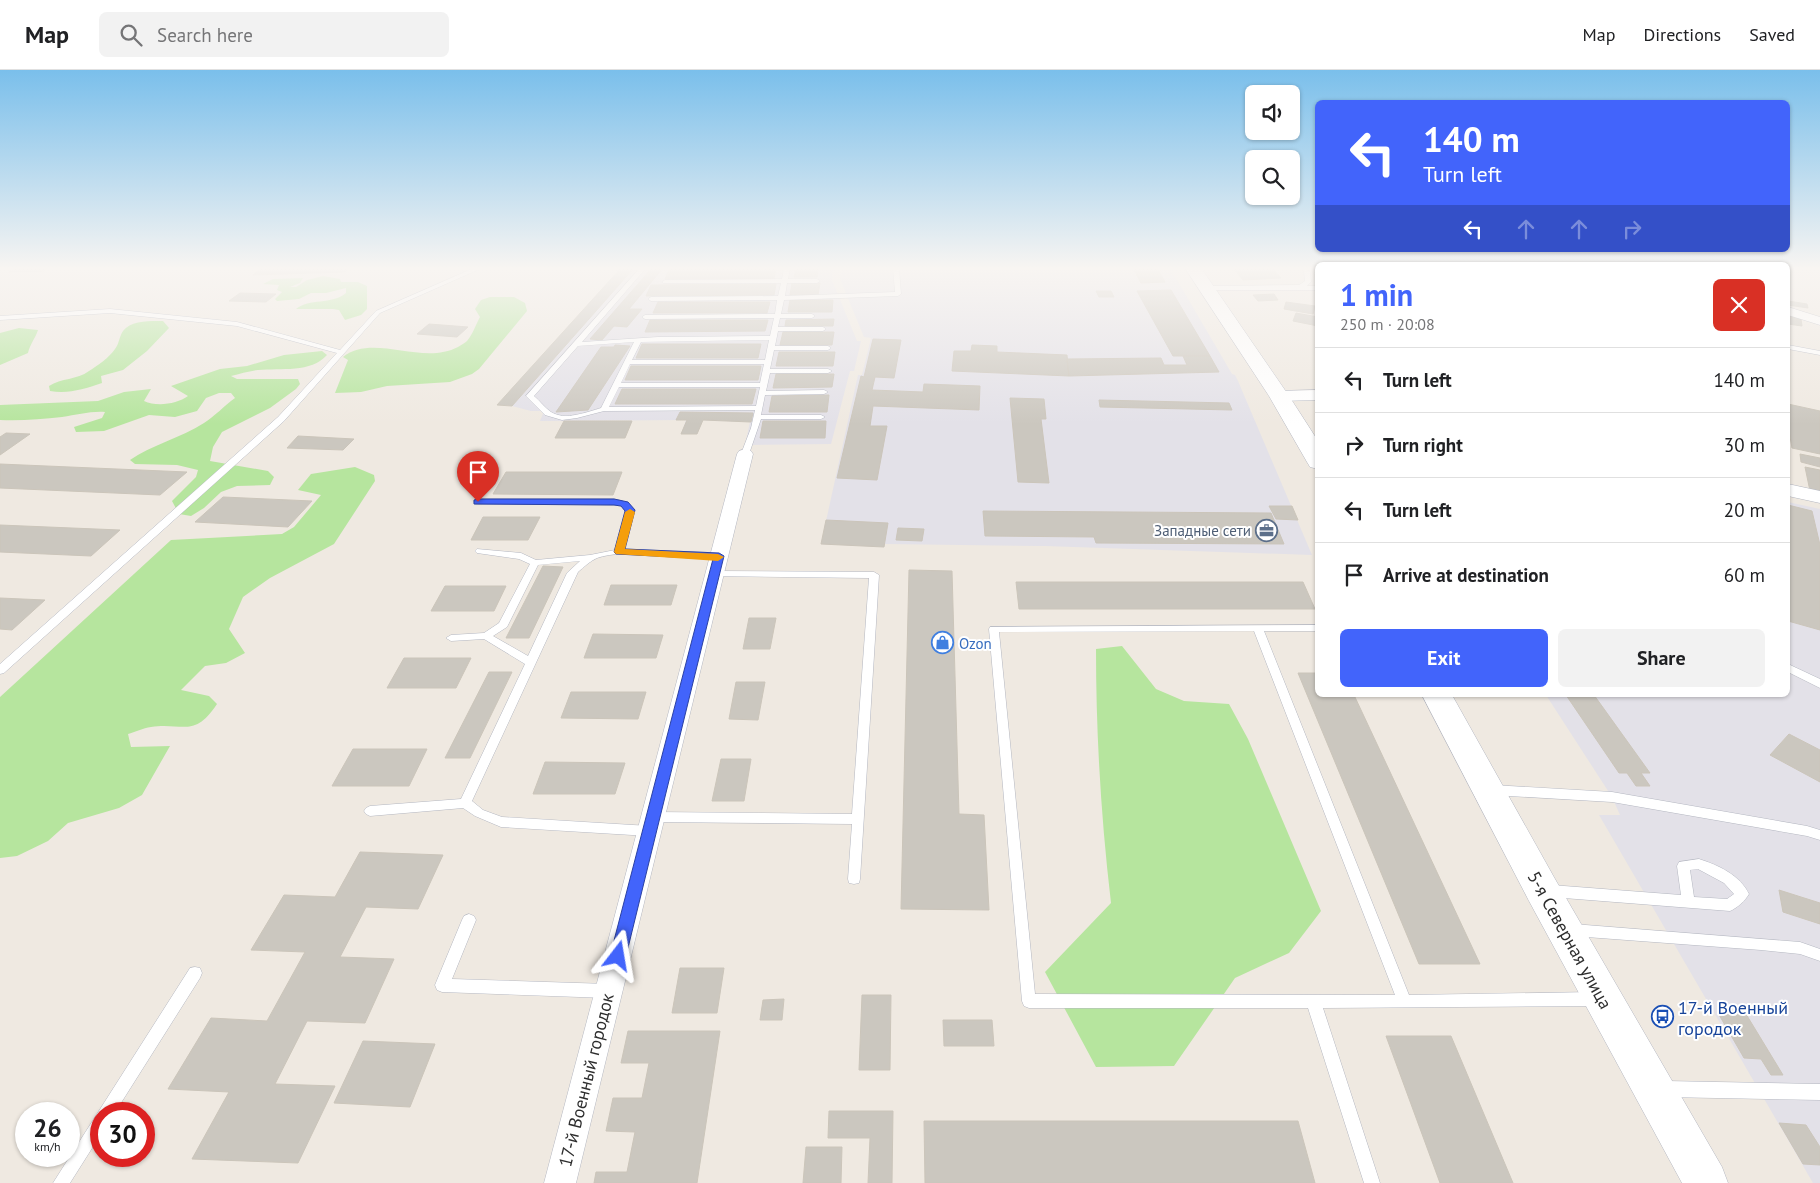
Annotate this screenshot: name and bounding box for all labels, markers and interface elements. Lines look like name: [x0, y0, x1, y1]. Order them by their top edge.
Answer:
search box: [99, 12, 449, 57]
text: Map: [25, 19, 69, 50]
icon: search: [117, 21, 145, 49]
text: Search here: [157, 23, 253, 47]
text: Map: [1583, 23, 1615, 46]
text: Directions: [1643, 23, 1721, 46]
text: Saved: [1749, 23, 1795, 46]
map controls: [1245, 85, 1300, 205]
button: sound: [1245, 85, 1300, 140]
text: 140 m: [1423, 116, 1520, 162]
icon: left: [1340, 120, 1405, 185]
button: search: [1245, 150, 1300, 205]
text: Turn left: [1423, 160, 1502, 188]
icon: left: [1459, 215, 1487, 243]
icon: ahead: [1512, 215, 1540, 243]
icon: ahead: [1565, 215, 1593, 243]
icon: right: [1618, 215, 1646, 243]
text: 1 min: [1340, 275, 1413, 314]
button: close: [1713, 279, 1765, 331]
text: 250 m · 20:08: [1340, 314, 1435, 334]
icon: left: [1340, 366, 1368, 394]
text: Turn left: [1383, 368, 1452, 392]
text: 140 m: [1713, 368, 1765, 392]
icon: right: [1340, 431, 1368, 459]
text: Turn right: [1383, 433, 1463, 457]
text: 30 m: [1724, 433, 1765, 457]
pin: [457, 451, 499, 502]
icon: arrive: [464, 458, 492, 486]
icon: left: [1340, 496, 1368, 524]
text: Turn left: [1383, 498, 1452, 522]
text: 20 m: [1724, 498, 1765, 522]
office icon: Западные сети: [1255, 518, 1279, 542]
place label: Западные сети: [1154, 521, 1251, 540]
icon: arrive: [1340, 561, 1368, 589]
text: Arrive at destination: [1383, 563, 1549, 587]
text: 60 m: [1724, 563, 1765, 587]
button: Exit: [1340, 629, 1548, 687]
button: Share: [1558, 629, 1765, 687]
shop icon: Ozon: [931, 631, 955, 655]
place label: Ozon: [959, 634, 992, 653]
street label: 5-я Северная улица: [1523, 867, 1617, 1013]
position arrow: [591, 929, 643, 981]
street label: 17-й Военный городок: [553, 990, 619, 1169]
place label: 17-й Военный городок: [1678, 996, 1788, 1040]
bus stop icon: 17-й Военный городок: [1650, 1005, 1674, 1029]
speed limit sign: 30: [90, 1102, 155, 1167]
text: 26: [33, 1112, 62, 1144]
text: km/h: [34, 1139, 61, 1154]

